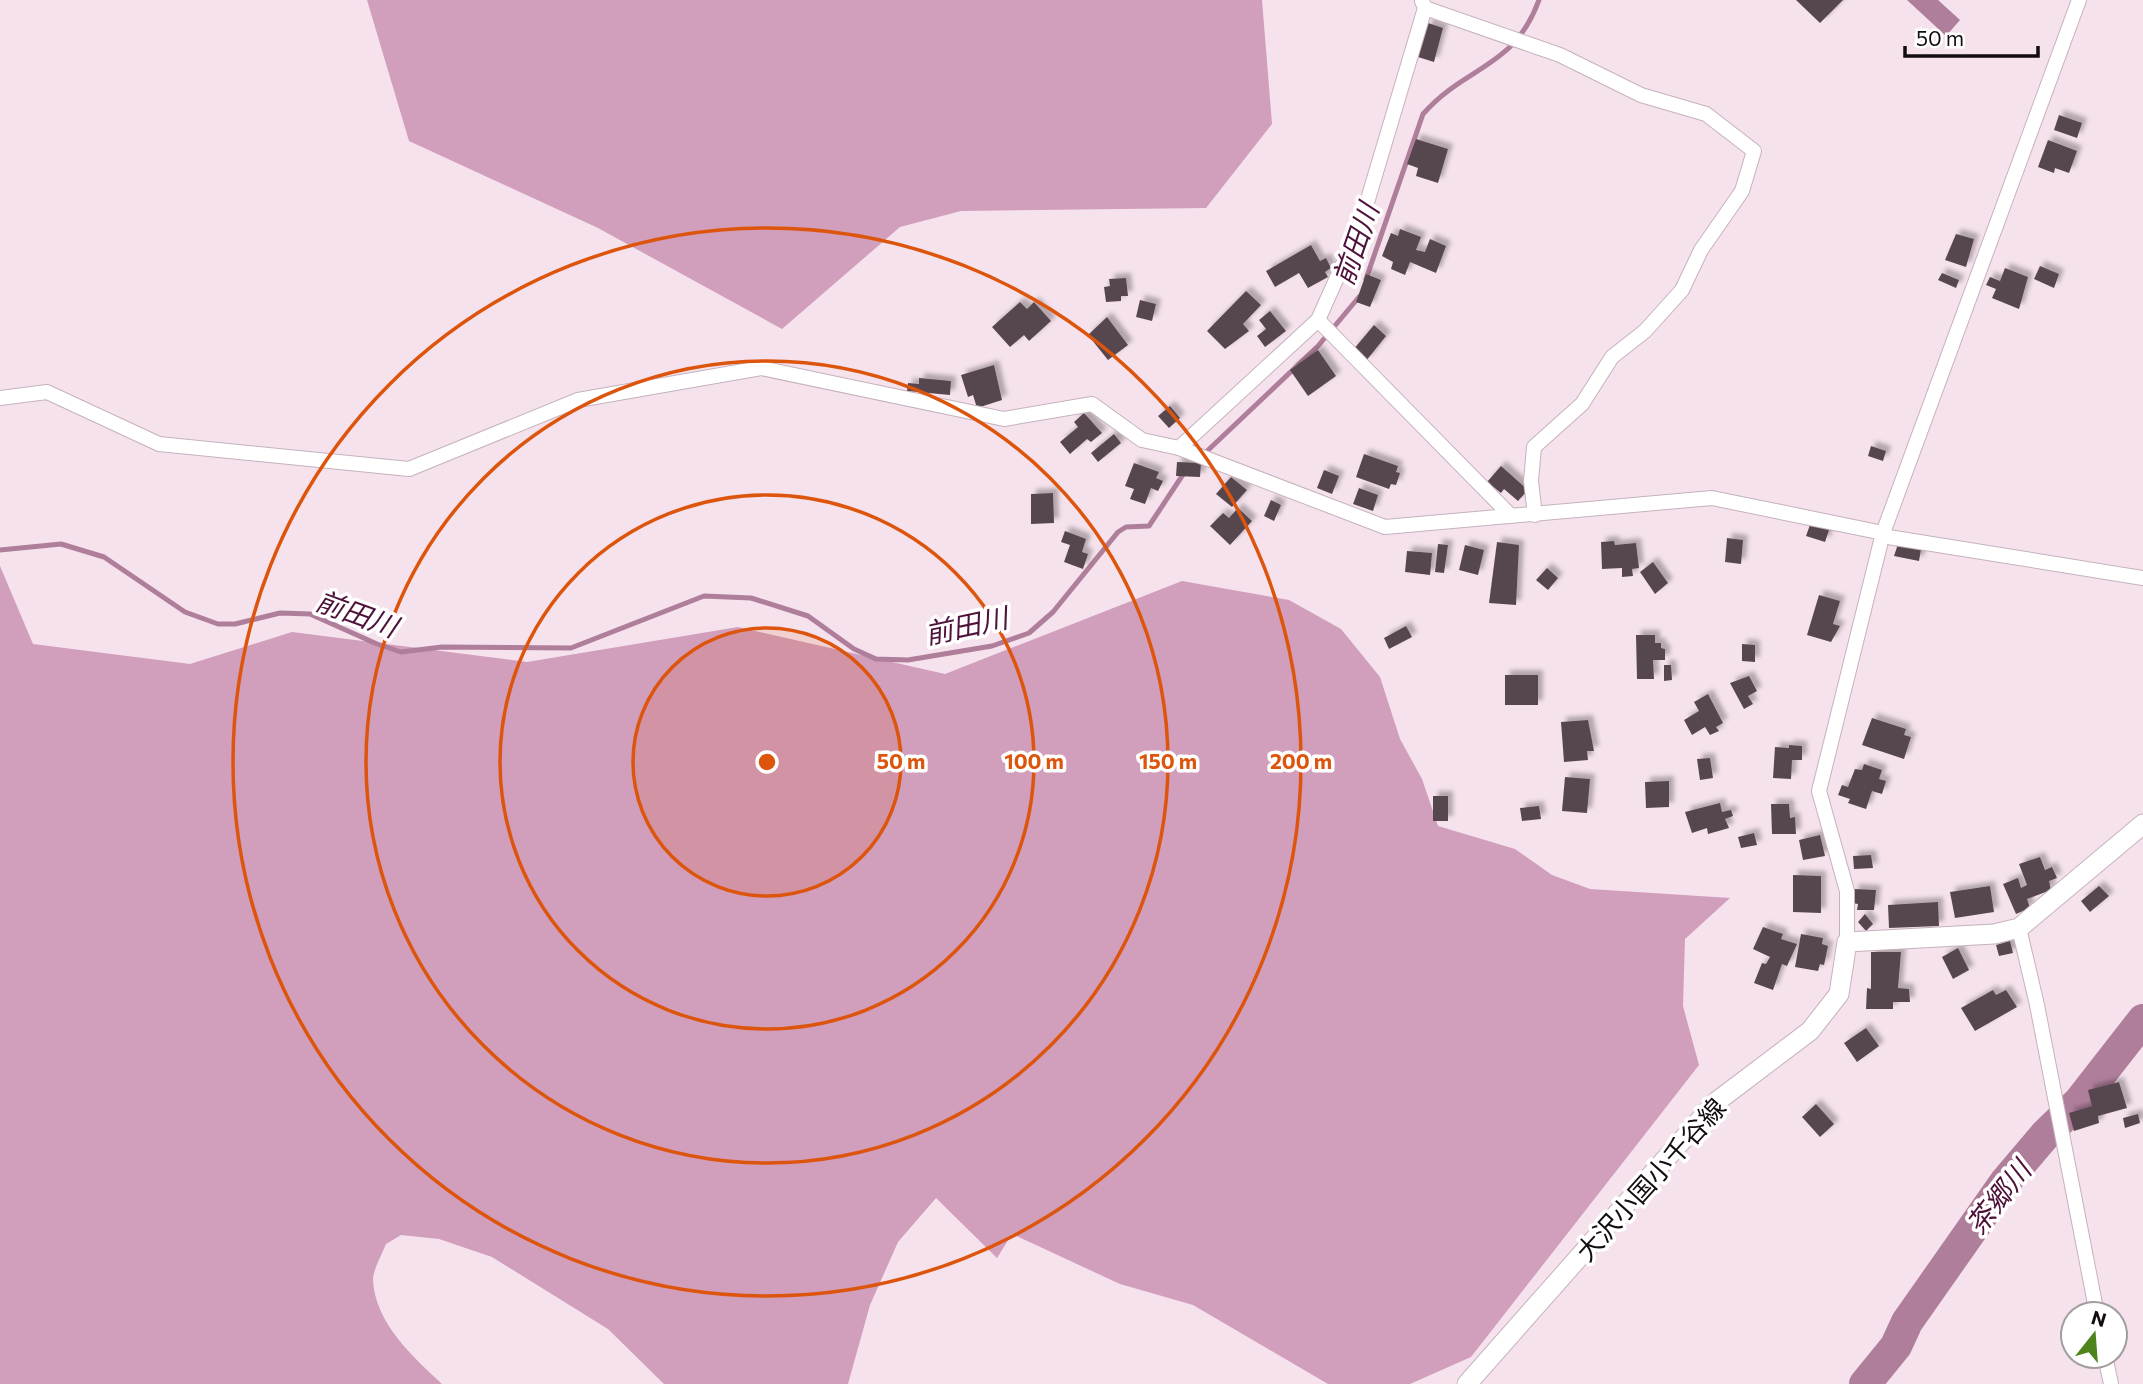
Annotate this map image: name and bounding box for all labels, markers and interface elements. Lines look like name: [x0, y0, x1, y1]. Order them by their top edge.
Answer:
scale bar: [1905, 14, 2038, 58]
text: 50 m: [1916, 25, 1964, 50]
water label: 前田川: [1325, 196, 1386, 289]
water label: 前田川: [312, 583, 405, 644]
water label: 前田川: [921, 599, 1014, 650]
text: 50 m: [877, 748, 925, 773]
text: 100 m: [1004, 748, 1064, 773]
text: 150 m: [1139, 748, 1197, 773]
text: 200 m: [1270, 748, 1332, 773]
centre of rings: [755, 750, 779, 774]
street label: 大沢小国小千谷線: [1569, 1091, 1731, 1267]
water label: 茶郷川: [1959, 1151, 2039, 1241]
north arrow: [2059, 1300, 2129, 1370]
text: N: [2089, 1305, 2109, 1331]

